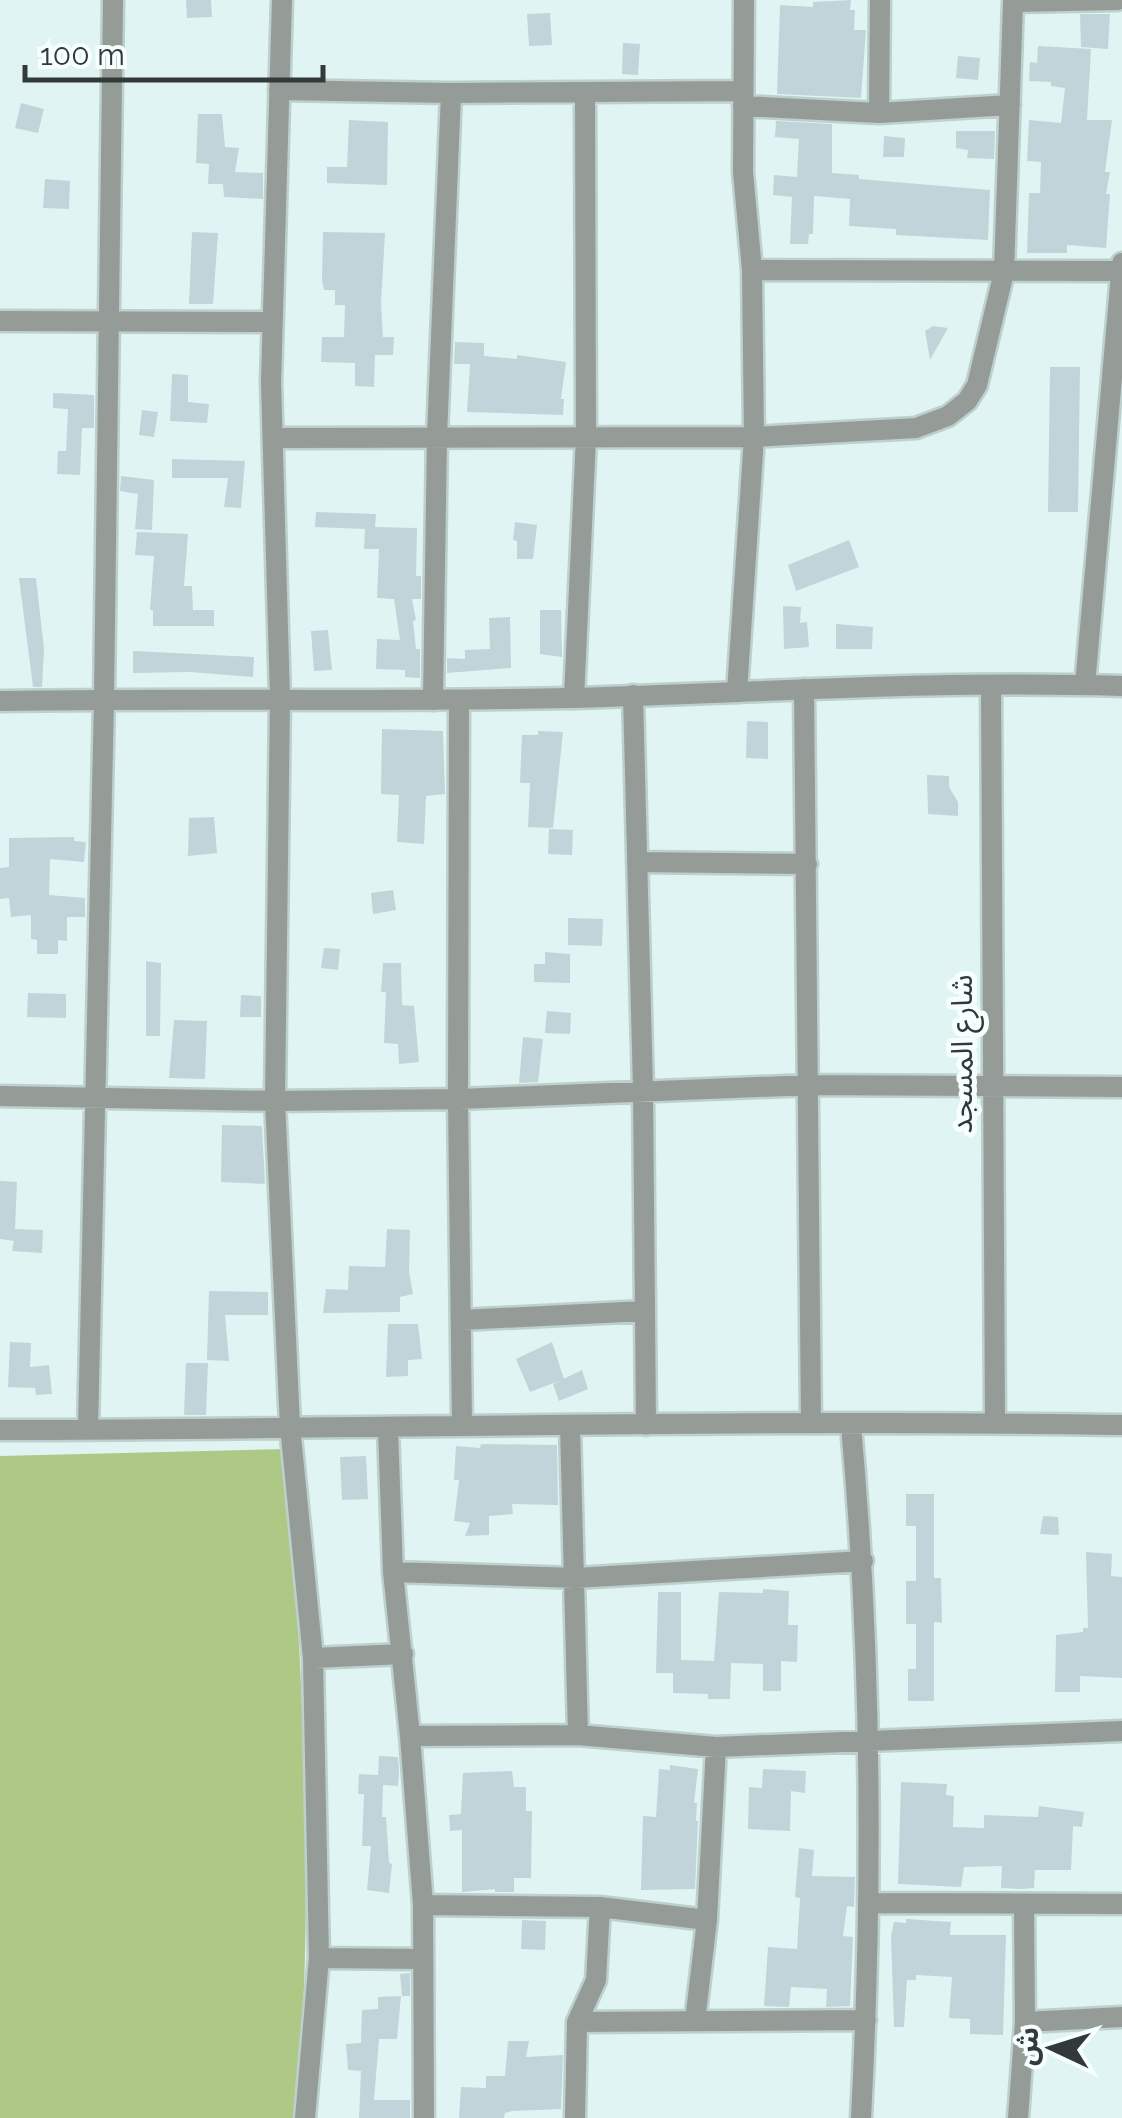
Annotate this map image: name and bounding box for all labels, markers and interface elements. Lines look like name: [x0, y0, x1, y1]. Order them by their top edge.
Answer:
scale bar: [25, 20, 322, 82]
text: 100 m: [40, 37, 125, 72]
street label: شارع المسجد: [944, 975, 984, 1133]
north arrow: [1002, 1998, 1102, 2098]
text: ش: [1010, 2026, 1045, 2067]

